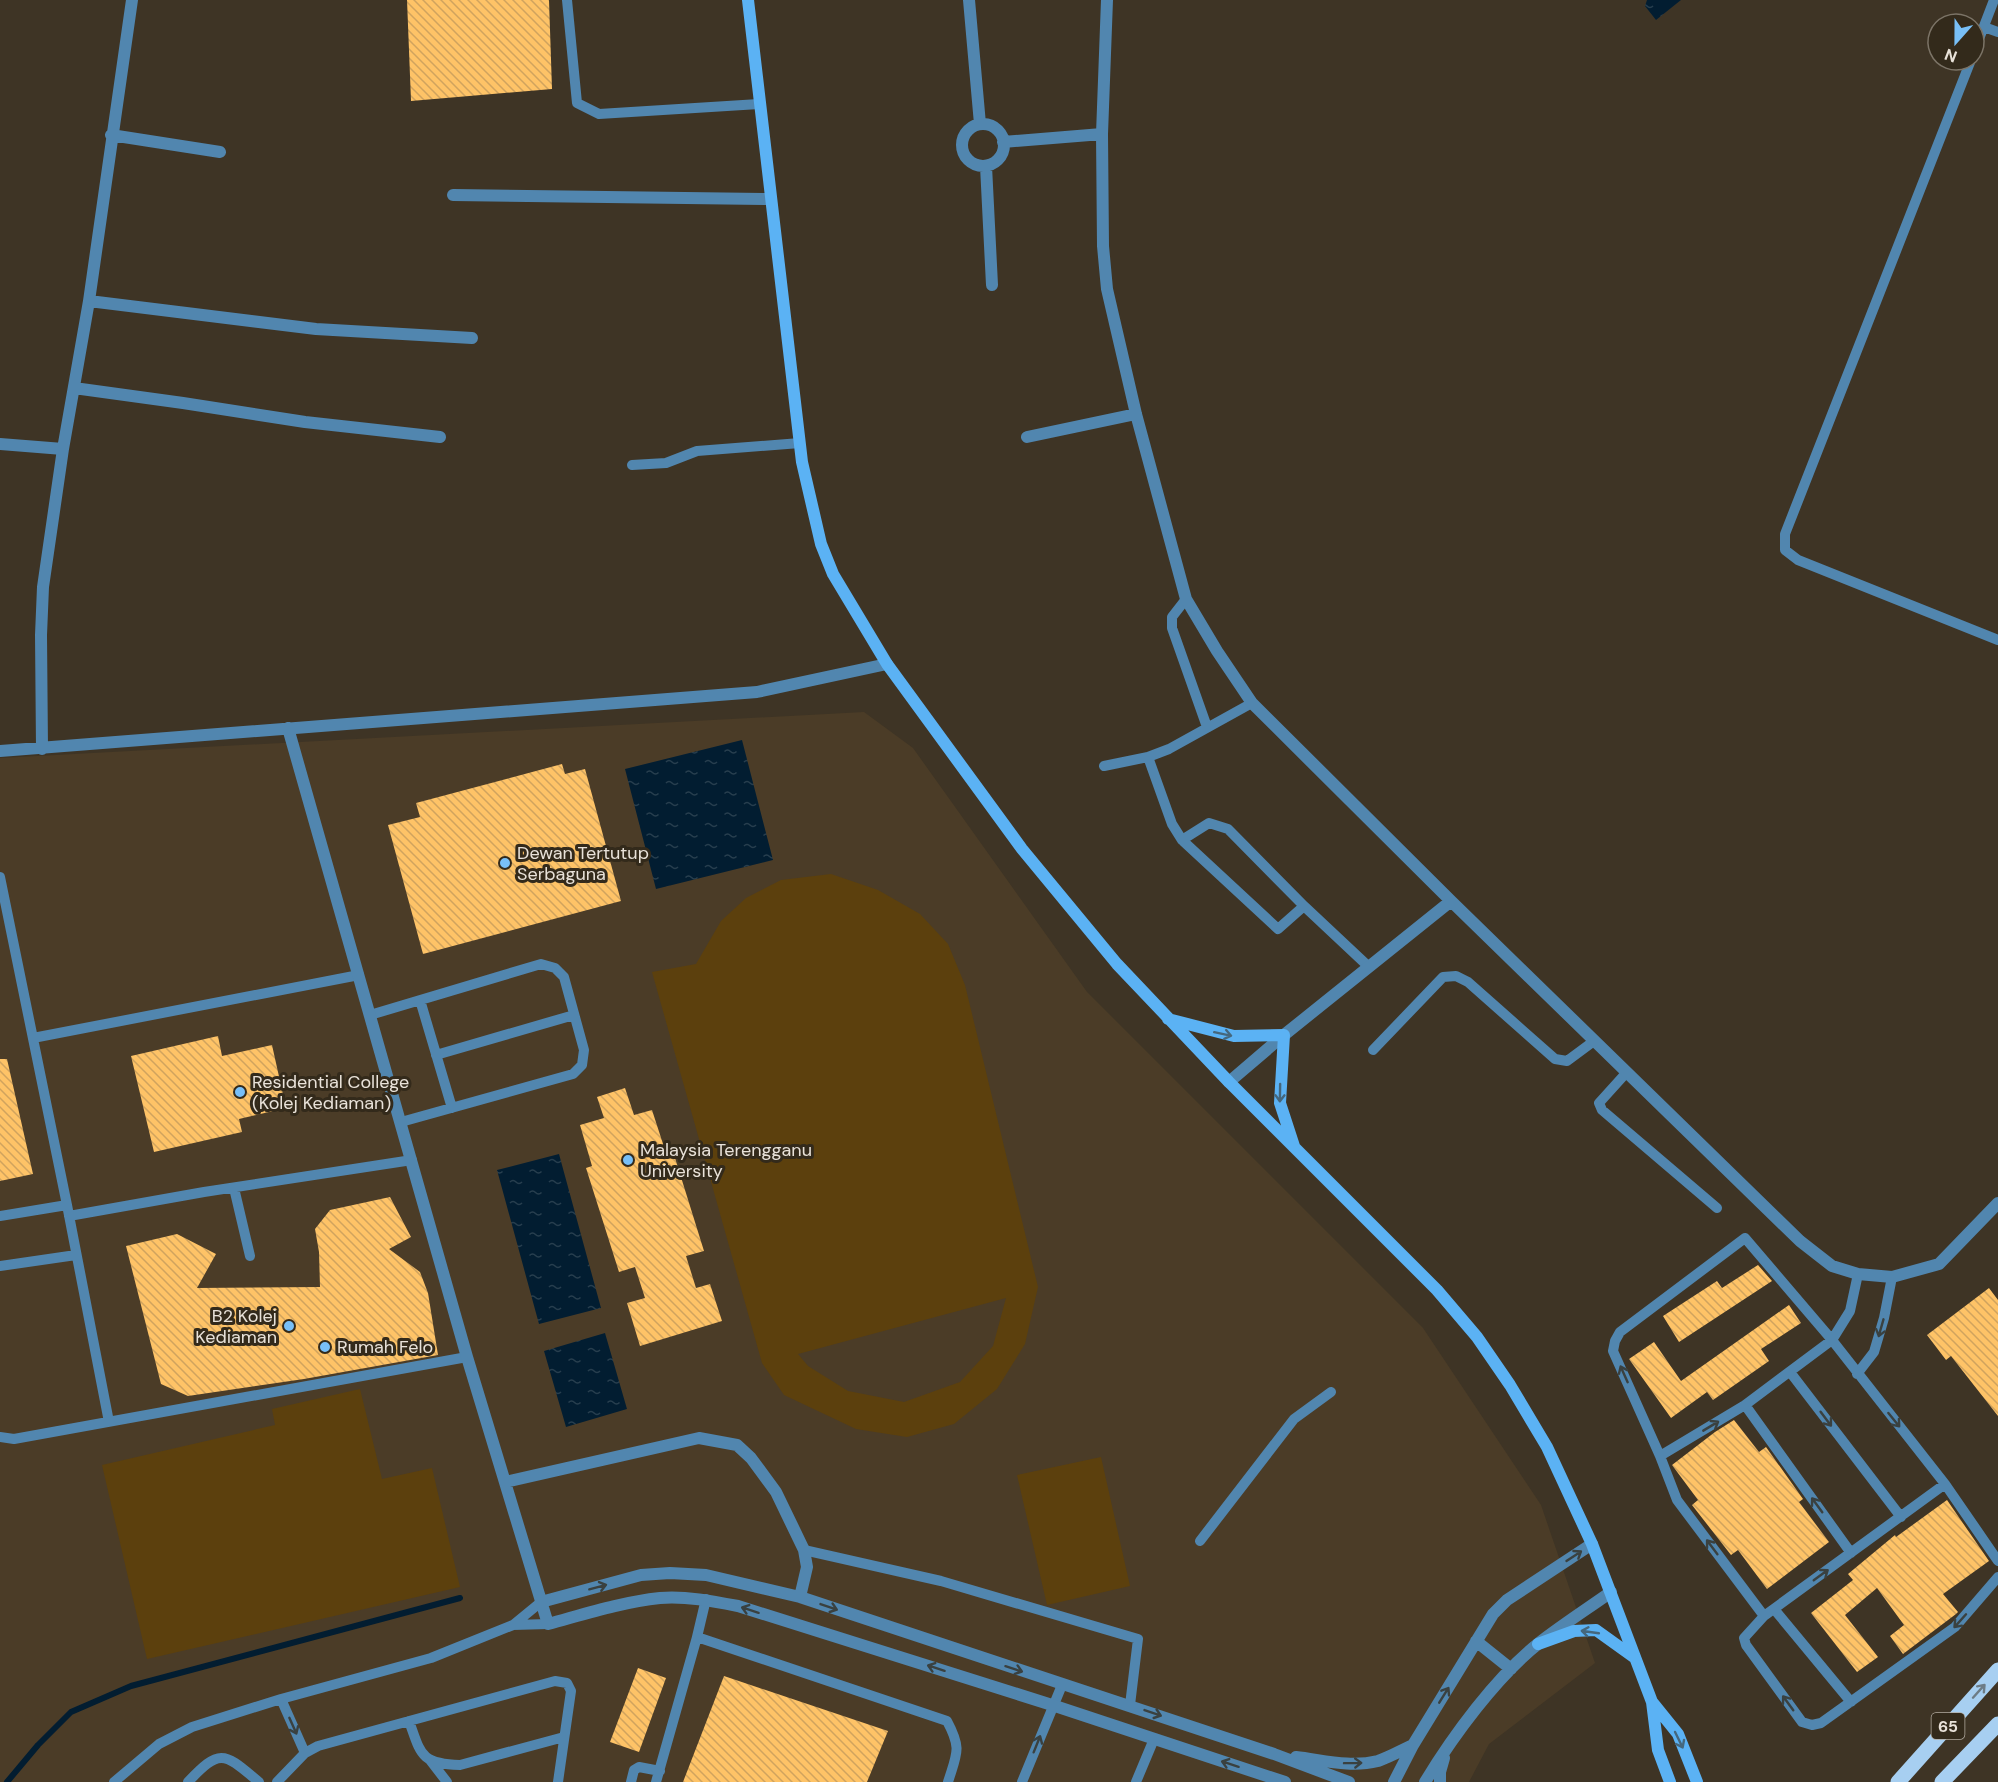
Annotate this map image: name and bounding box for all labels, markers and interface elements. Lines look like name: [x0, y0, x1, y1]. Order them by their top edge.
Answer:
north arrow: [1926, 12, 1986, 72]
text: N: [1942, 44, 1960, 67]
place label: Dewan Tertutup Serbaguna: [517, 841, 649, 886]
marker: Dewan Tertutup Serbaguna: [498, 856, 512, 870]
one-way arrow: [1213, 1029, 1233, 1040]
place label: Residential College (Kolej Kediaman): [252, 1070, 409, 1115]
one-way arrow: [1275, 1083, 1286, 1103]
marker: Residential College (Kolej Kediaman): [233, 1085, 247, 1099]
place label: Malaysia Terengganu University: [640, 1138, 812, 1183]
marker: Malaysia Terengganu University: [621, 1153, 635, 1167]
place label: B2 Kolej Kediaman: [195, 1304, 277, 1349]
one-way arrow: [1875, 1318, 1886, 1337]
marker: B2 Kolej Kediaman: [282, 1319, 296, 1333]
place label: Rumah Felo: [337, 1335, 433, 1359]
marker: Rumah Felo: [318, 1340, 332, 1354]
one-way arrow: [1617, 1366, 1629, 1384]
one-way arrow: [1819, 1410, 1832, 1426]
one-way arrow: [1887, 1412, 1900, 1428]
one-way arrow: [1702, 1420, 1719, 1432]
one-way arrow: [1811, 1498, 1823, 1514]
one-way arrow: [1705, 1539, 1718, 1555]
one-way arrow: [1565, 1550, 1582, 1562]
one-way arrow: [1813, 1568, 1829, 1581]
one-way arrow: [588, 1580, 607, 1592]
one-way arrow: [819, 1602, 838, 1613]
one-way arrow: [741, 1603, 760, 1614]
one-way arrow: [1953, 1613, 1967, 1628]
one-way arrow: [1581, 1626, 1600, 1637]
one-way arrow: [927, 1662, 946, 1673]
one-way arrow: [1004, 1664, 1023, 1675]
one-way arrow: [1972, 1684, 1986, 1699]
one-way arrow: [1438, 1687, 1450, 1704]
one-way arrow: [1782, 1695, 1794, 1711]
one-way arrow: [1143, 1708, 1162, 1719]
road number: 65: [1932, 1713, 1964, 1739]
one-way arrow: [288, 1717, 300, 1735]
one-way arrow: [1674, 1730, 1686, 1748]
one-way arrow: [1032, 1735, 1043, 1753]
one-way arrow: [1342, 1757, 1362, 1769]
one-way arrow: [1221, 1758, 1240, 1769]

